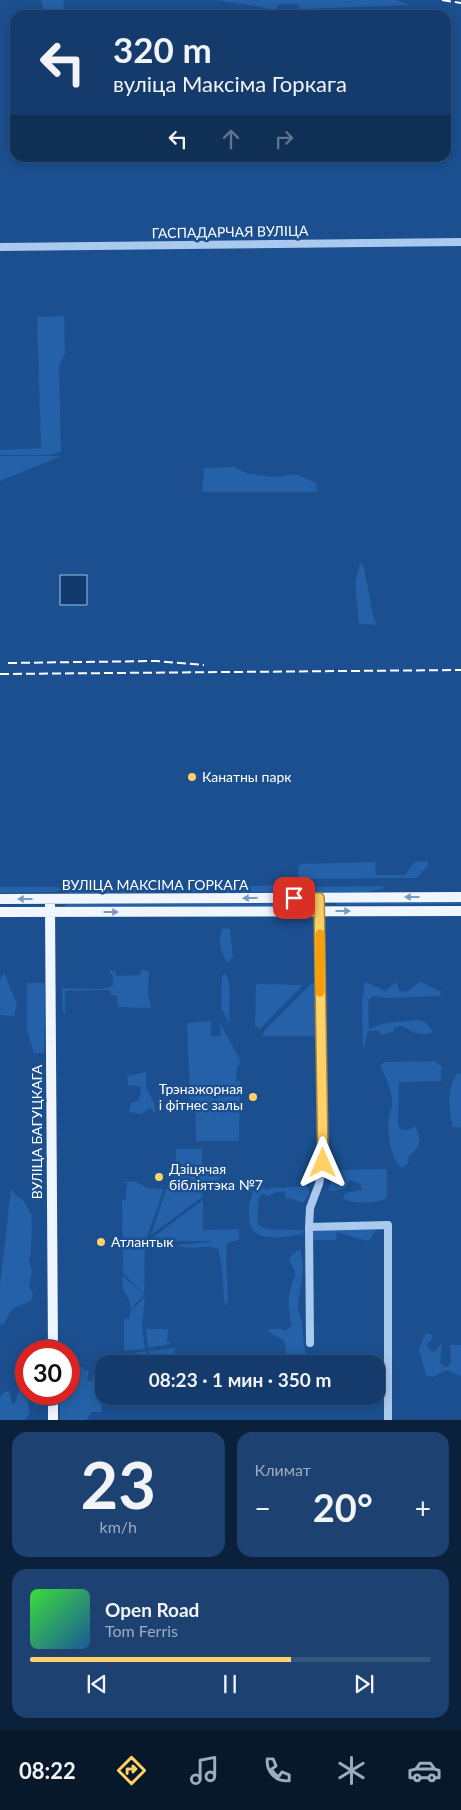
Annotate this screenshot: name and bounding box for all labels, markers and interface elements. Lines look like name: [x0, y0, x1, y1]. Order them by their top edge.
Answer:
text: 320 m: [113, 28, 212, 70]
icon: left: [30, 30, 95, 95]
text: вуліца Максіма Горкага: [113, 70, 347, 97]
icon: left: [164, 125, 192, 153]
icon: ahead: [217, 125, 245, 153]
icon: right: [270, 125, 298, 153]
street label: ГАСПАДАРЧАЯ ВУЛІЦА: [152, 222, 309, 241]
place label: Канатны парк: [202, 768, 292, 785]
marker: Канатны парк: [186, 771, 198, 783]
street label: ВУЛІЦА МАКСІМА ГОРКАГА: [62, 876, 249, 893]
pin: [273, 877, 315, 919]
icon: arrive: [280, 884, 308, 912]
one-way arrow: [404, 893, 420, 901]
one-way arrow: [17, 895, 33, 903]
one-way arrow: [242, 895, 258, 903]
one-way arrow: [335, 907, 351, 915]
one-way arrow: [103, 908, 119, 916]
street label: ВУЛІЦА БАГУЦКАГА: [28, 1064, 45, 1199]
place label: Трэнажорная і фітнес залы: [159, 1080, 243, 1113]
marker: Трэнажорная і фітнес залы: [247, 1091, 259, 1103]
position arrow: [296, 1136, 348, 1188]
place label: Дзіцячая бібліятэка №7: [169, 1160, 263, 1193]
marker: Дзіцячая бібліятэка №7: [153, 1171, 165, 1183]
place label: Атлантык: [111, 1233, 174, 1250]
marker: Атлантык: [95, 1236, 107, 1248]
speed limit sign: 30: [15, 1340, 80, 1405]
text: 08:23 · 1 мин · 350 m: [149, 1368, 331, 1391]
text: 23: [81, 1445, 156, 1523]
text: Климат: [255, 1460, 311, 1479]
text: 20°: [313, 1484, 373, 1530]
text: −: [255, 1491, 271, 1525]
text: +: [415, 1491, 431, 1525]
text: km/h: [100, 1517, 137, 1536]
text: Open Road: [105, 1598, 199, 1621]
text: Tom Ferris: [105, 1621, 178, 1640]
icon: previous: [83, 1670, 111, 1698]
icon: pause: [216, 1670, 244, 1698]
icon: next: [350, 1670, 378, 1698]
icon: directions: [114, 1753, 149, 1788]
icon: music: [187, 1753, 222, 1788]
icon: phone: [260, 1753, 295, 1788]
icon: climate: [334, 1753, 369, 1788]
icon: car: [407, 1753, 442, 1788]
text: 08:22: [19, 1757, 76, 1784]

